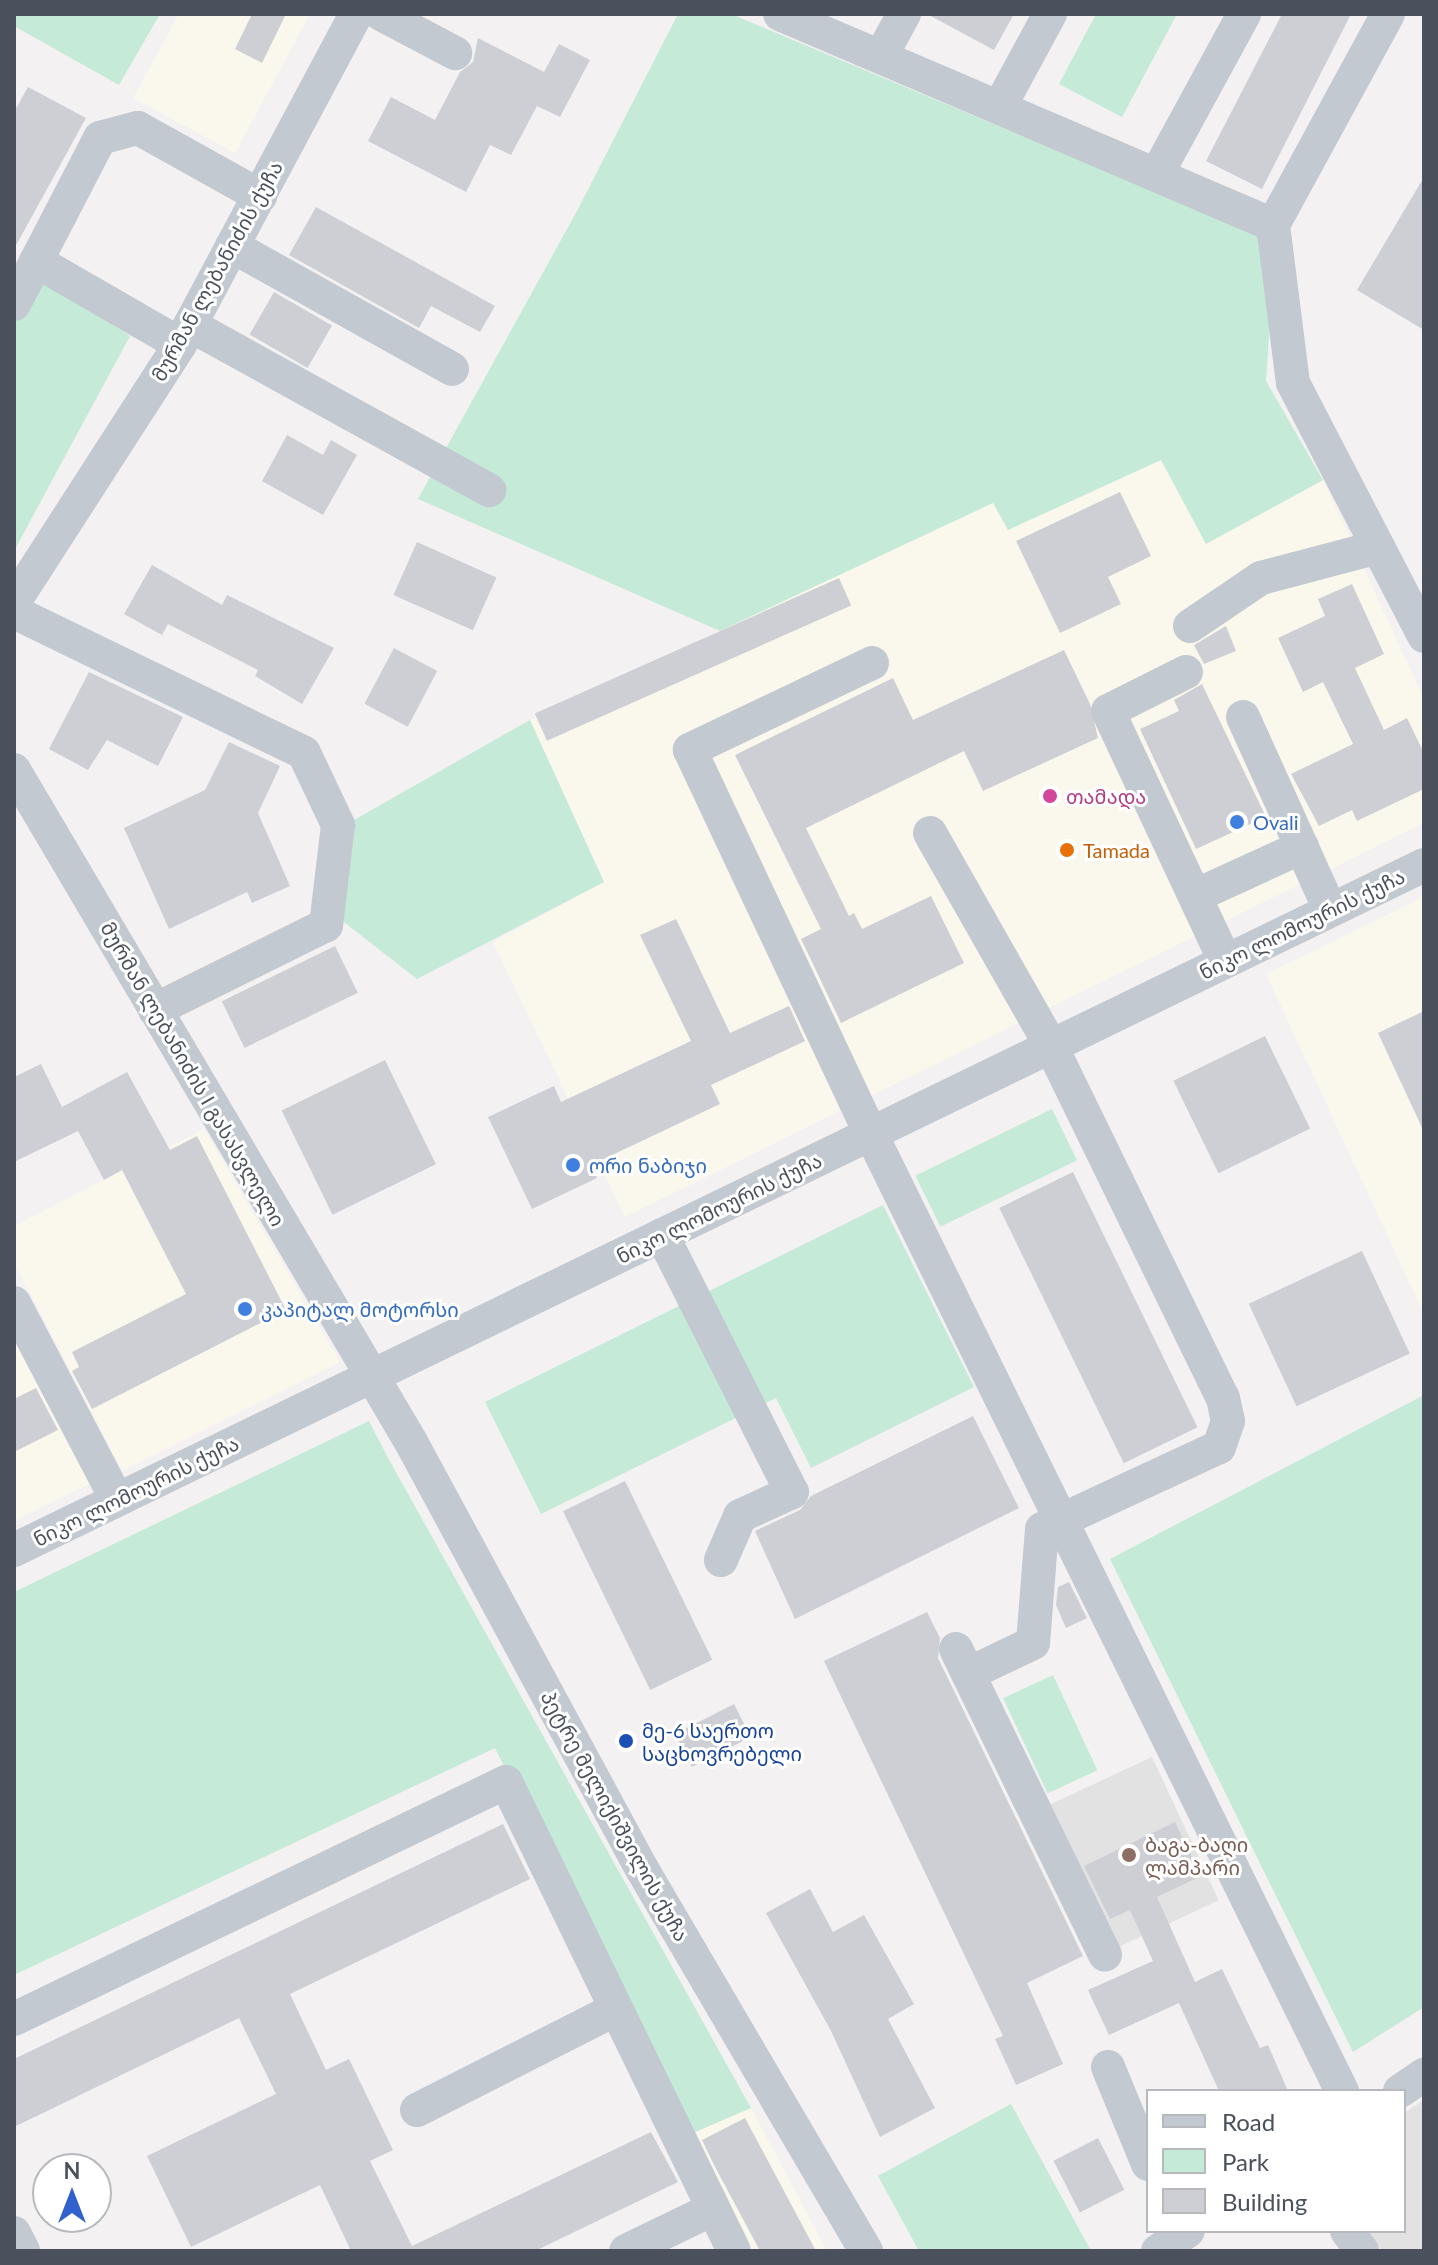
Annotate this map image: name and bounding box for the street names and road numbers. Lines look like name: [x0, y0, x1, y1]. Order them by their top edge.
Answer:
street label: მურმან ლებანიძის ქუჩა: [146, 157, 288, 385]
street label: ნიკო ლომოურის ქუჩა: [1195, 864, 1409, 984]
street label: მურმან ლებანიძის I გასასვლელი: [96, 918, 290, 1230]
street label: ნიკო ლომოურის ქუჩა: [612, 1148, 826, 1268]
street label: ნიკო ლომოურის ქუჩა: [29, 1431, 243, 1551]
street label: პეტრე მელიქიშვილის ქუჩა: [536, 1687, 694, 1945]

